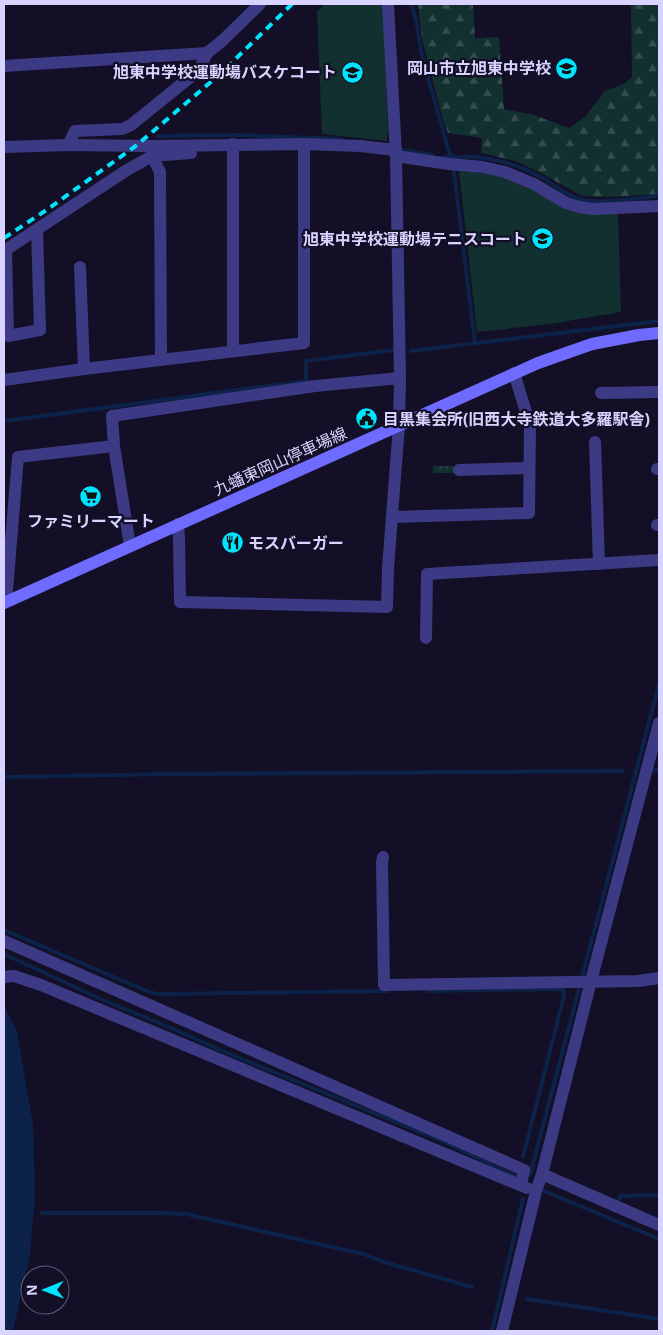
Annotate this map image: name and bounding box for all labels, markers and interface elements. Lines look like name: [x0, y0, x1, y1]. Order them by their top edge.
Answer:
school or university icon: 岡山市立旭東中学校: [555, 56, 579, 80]
place label: 岡山市立旭東中学校: [407, 57, 551, 79]
school or university icon: 旭東中学校運動場バスケコート: [341, 60, 365, 84]
place label: 旭東中学校運動場バスケコート: [113, 61, 337, 83]
school or university icon: 旭東中学校運動場テニスコート: [531, 227, 555, 251]
place label: 旭東中学校運動場テニスコート: [303, 228, 527, 250]
public building icon: 目黒集会所(旧西大寺鉄道大多羅駅舎): [355, 407, 379, 431]
place label: 目黒集会所(旧西大寺鉄道大多羅駅舎): [383, 408, 650, 430]
street label: 九蟠東岡山停車場線: [210, 422, 350, 500]
supermarket icon: ファミリーマート: [79, 485, 103, 509]
place label: ファミリーマート: [27, 510, 155, 532]
restaurant icon: モスバーガー: [220, 531, 244, 555]
place label: モスバーガー: [248, 532, 344, 554]
north arrow: [20, 1265, 70, 1315]
text: N: [22, 1284, 41, 1296]

